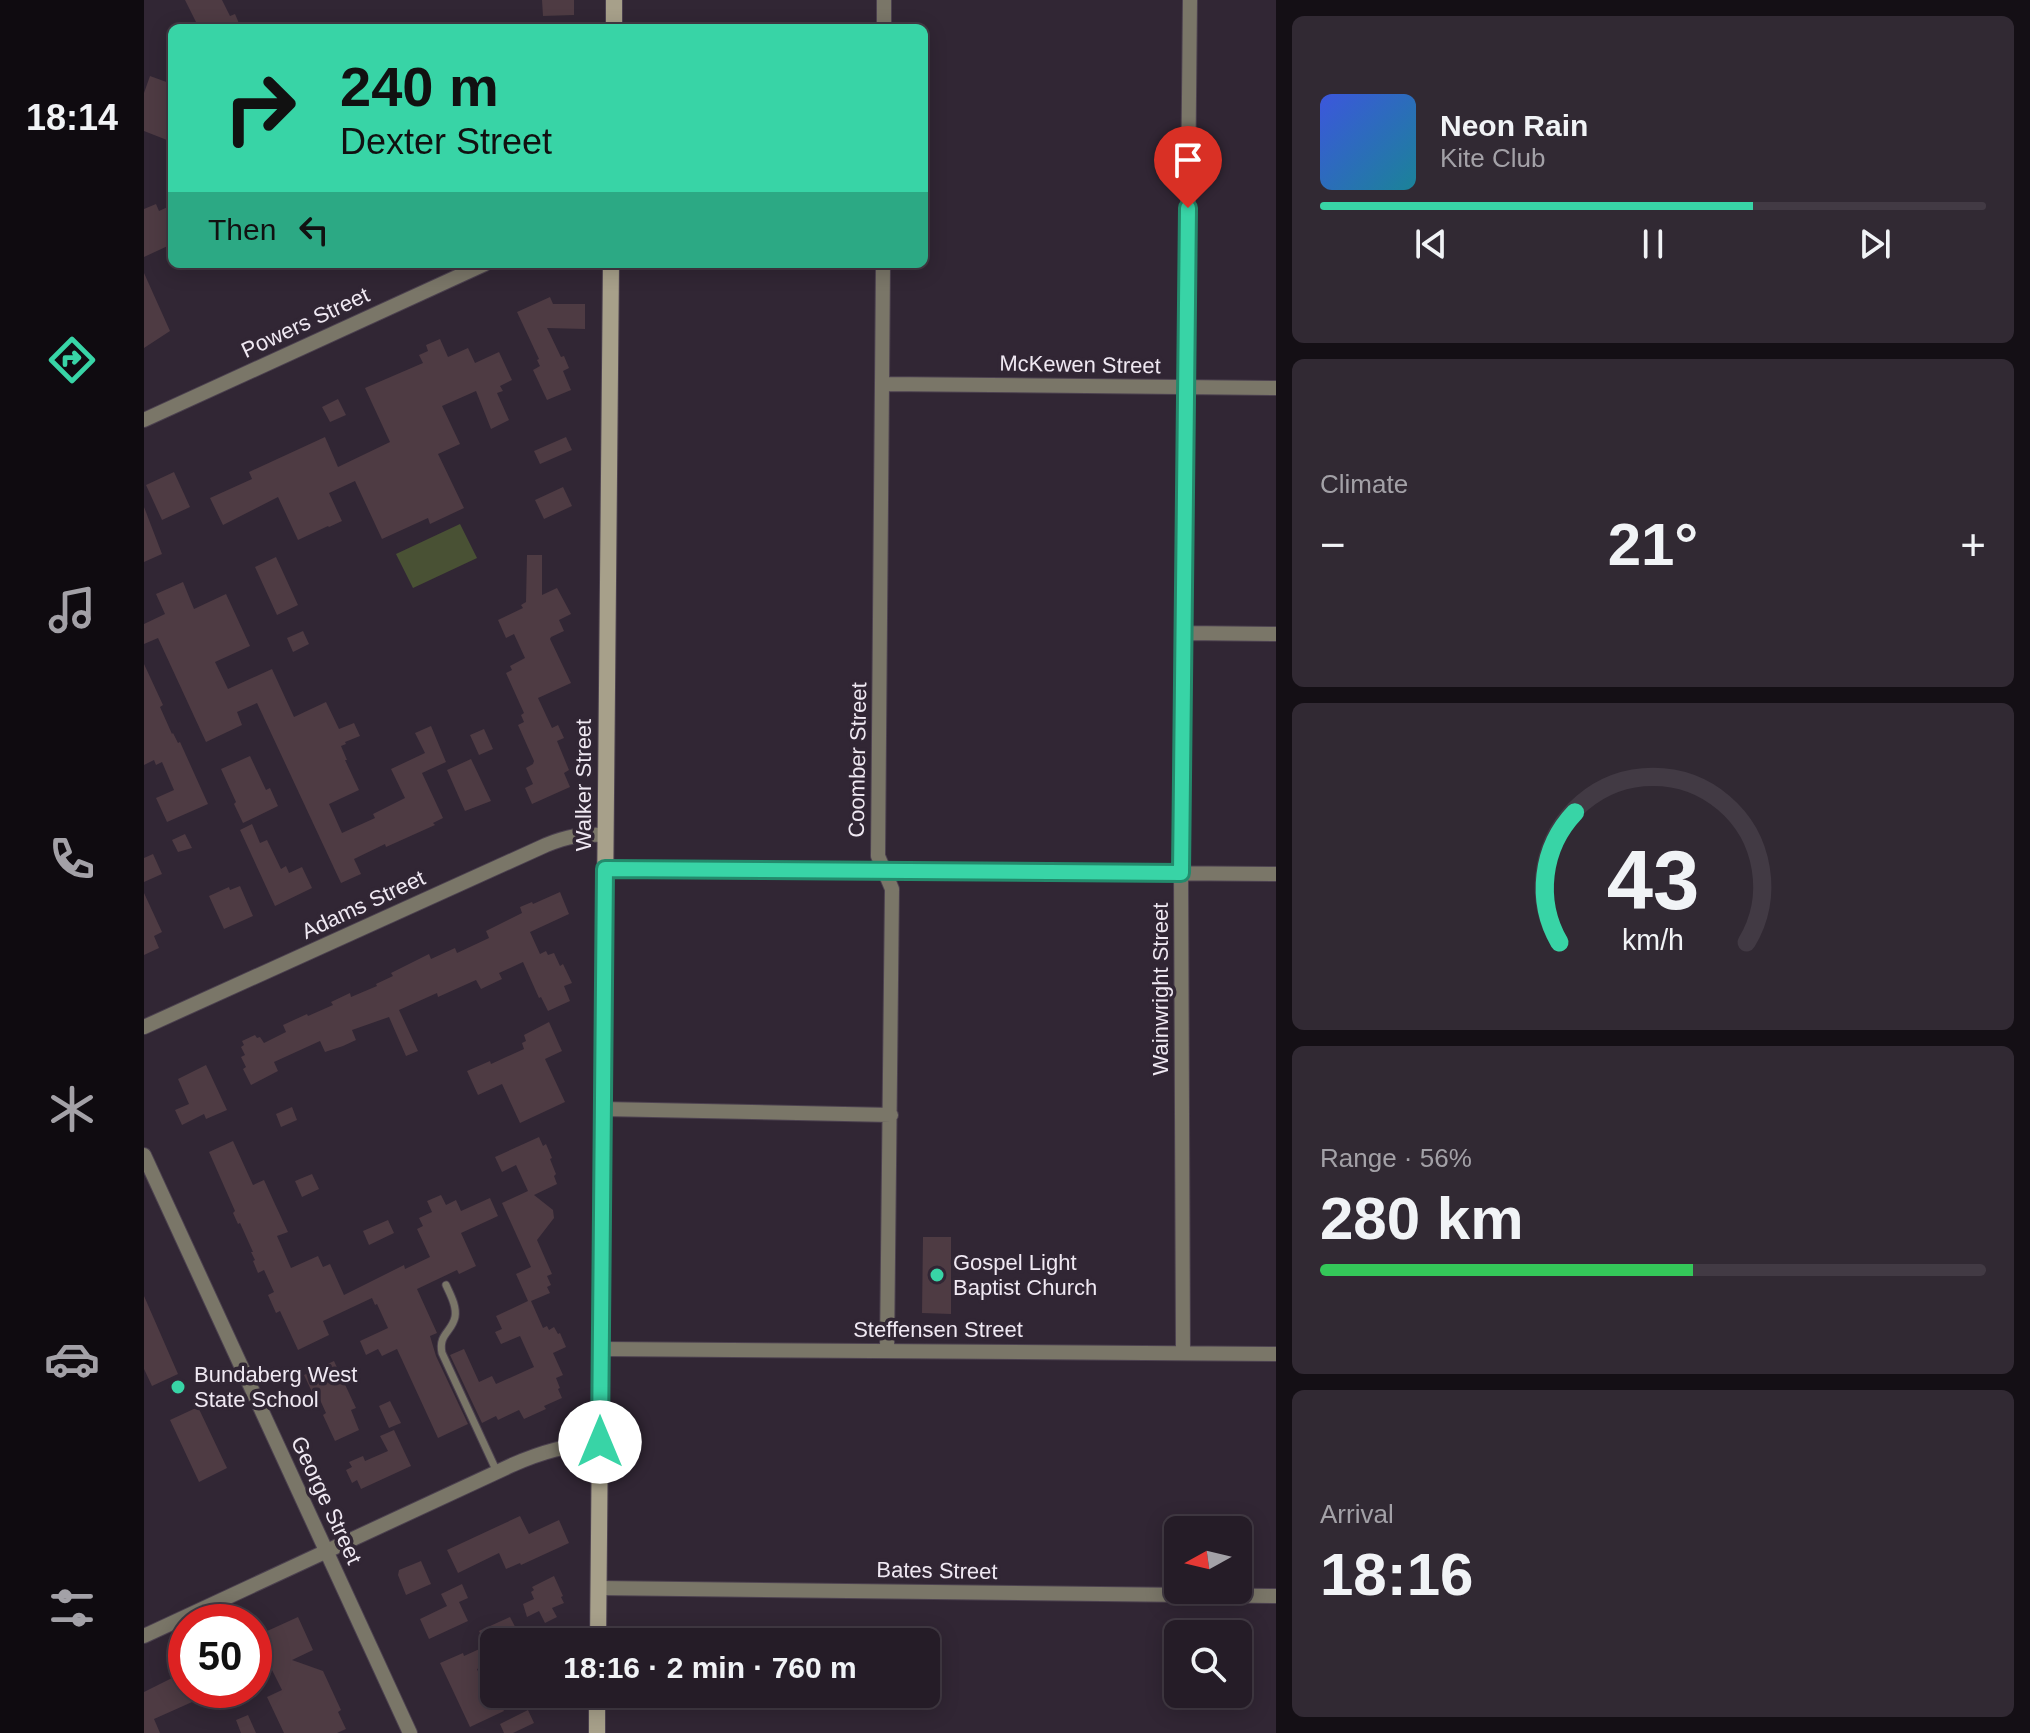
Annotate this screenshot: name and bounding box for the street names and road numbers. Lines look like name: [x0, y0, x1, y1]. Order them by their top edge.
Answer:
street label: Powers Street: [237, 282, 373, 363]
street label: McKewen Street: [999, 351, 1161, 378]
street label: Coomber Street: [844, 682, 871, 838]
street label: Walker Street: [571, 719, 596, 851]
street label: Adams Street: [298, 865, 429, 944]
street label: Wainwright Street: [1148, 903, 1173, 1075]
street label: Steffensen Street: [853, 1317, 1023, 1342]
street label: George Street: [286, 1432, 367, 1568]
street label: Bates Street: [876, 1557, 998, 1584]

